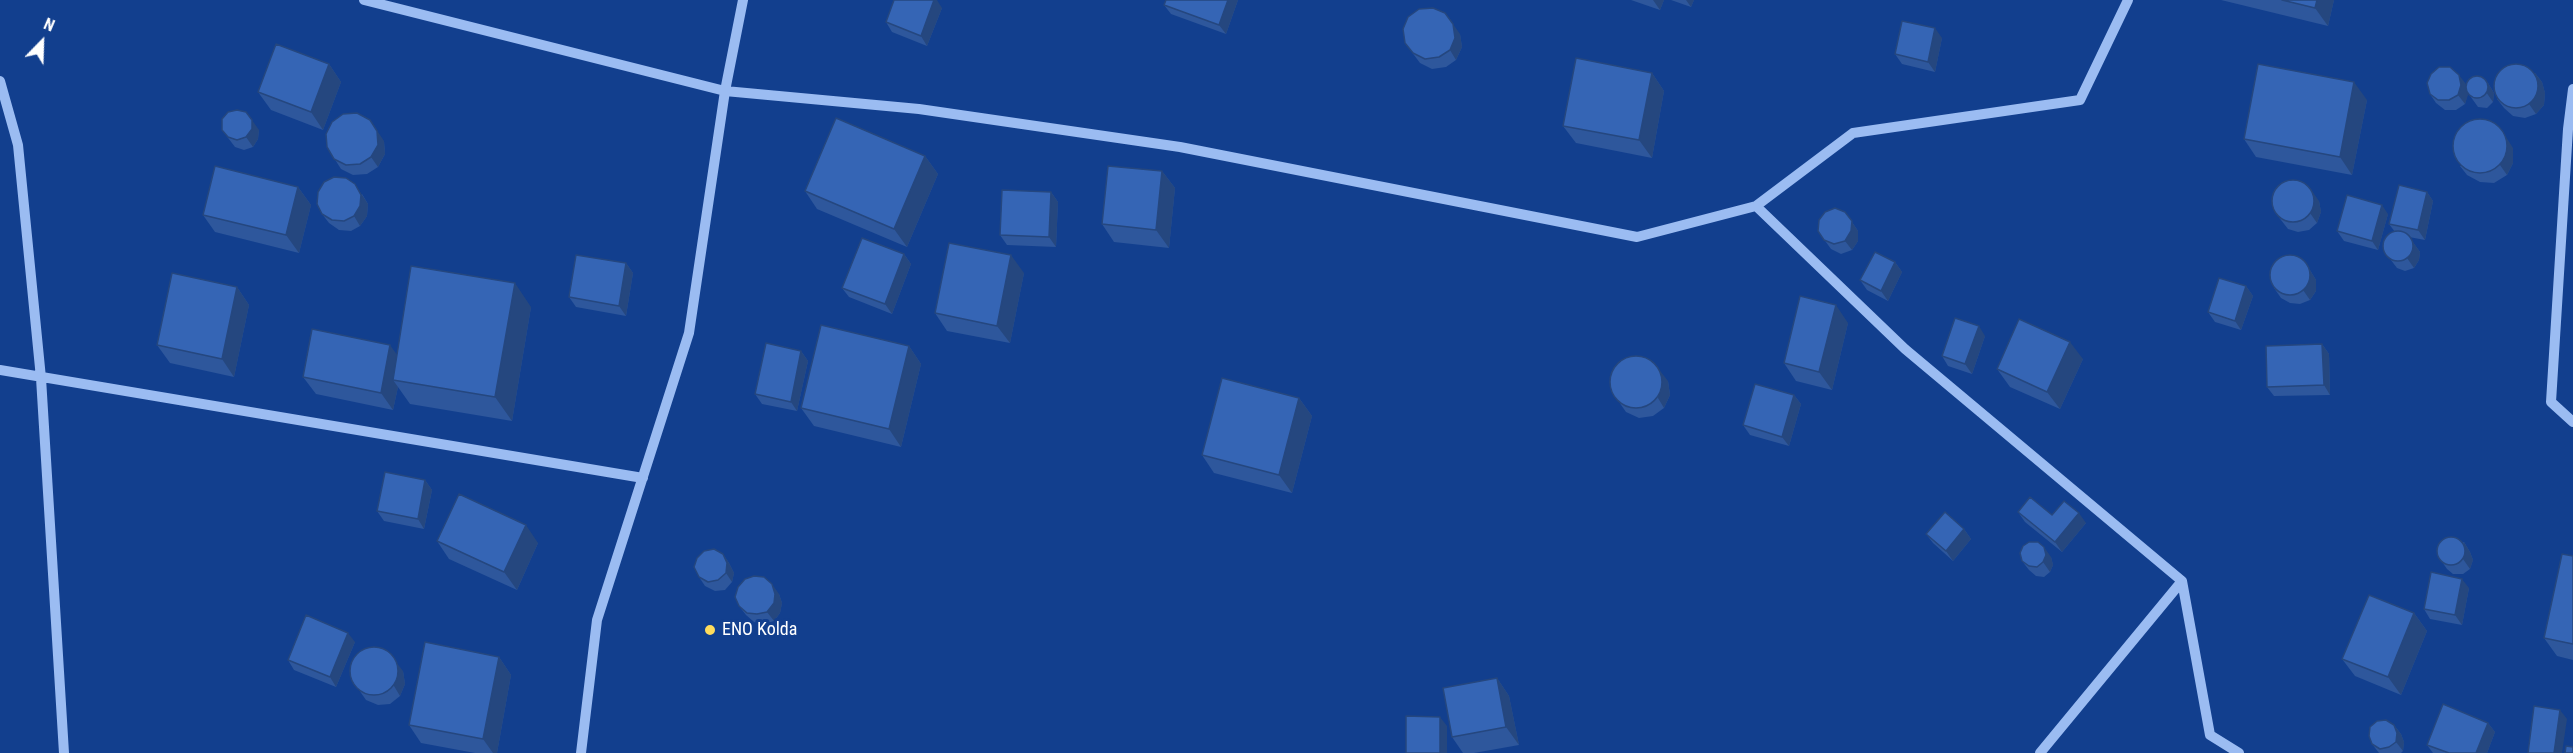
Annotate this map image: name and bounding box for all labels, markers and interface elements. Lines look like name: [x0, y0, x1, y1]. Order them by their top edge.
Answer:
north arrow: [12, 12, 72, 72]
text: N: [41, 14, 57, 36]
place label: ENO Kolda: [722, 619, 797, 641]
marker: ENO Kolda: [703, 623, 717, 637]

